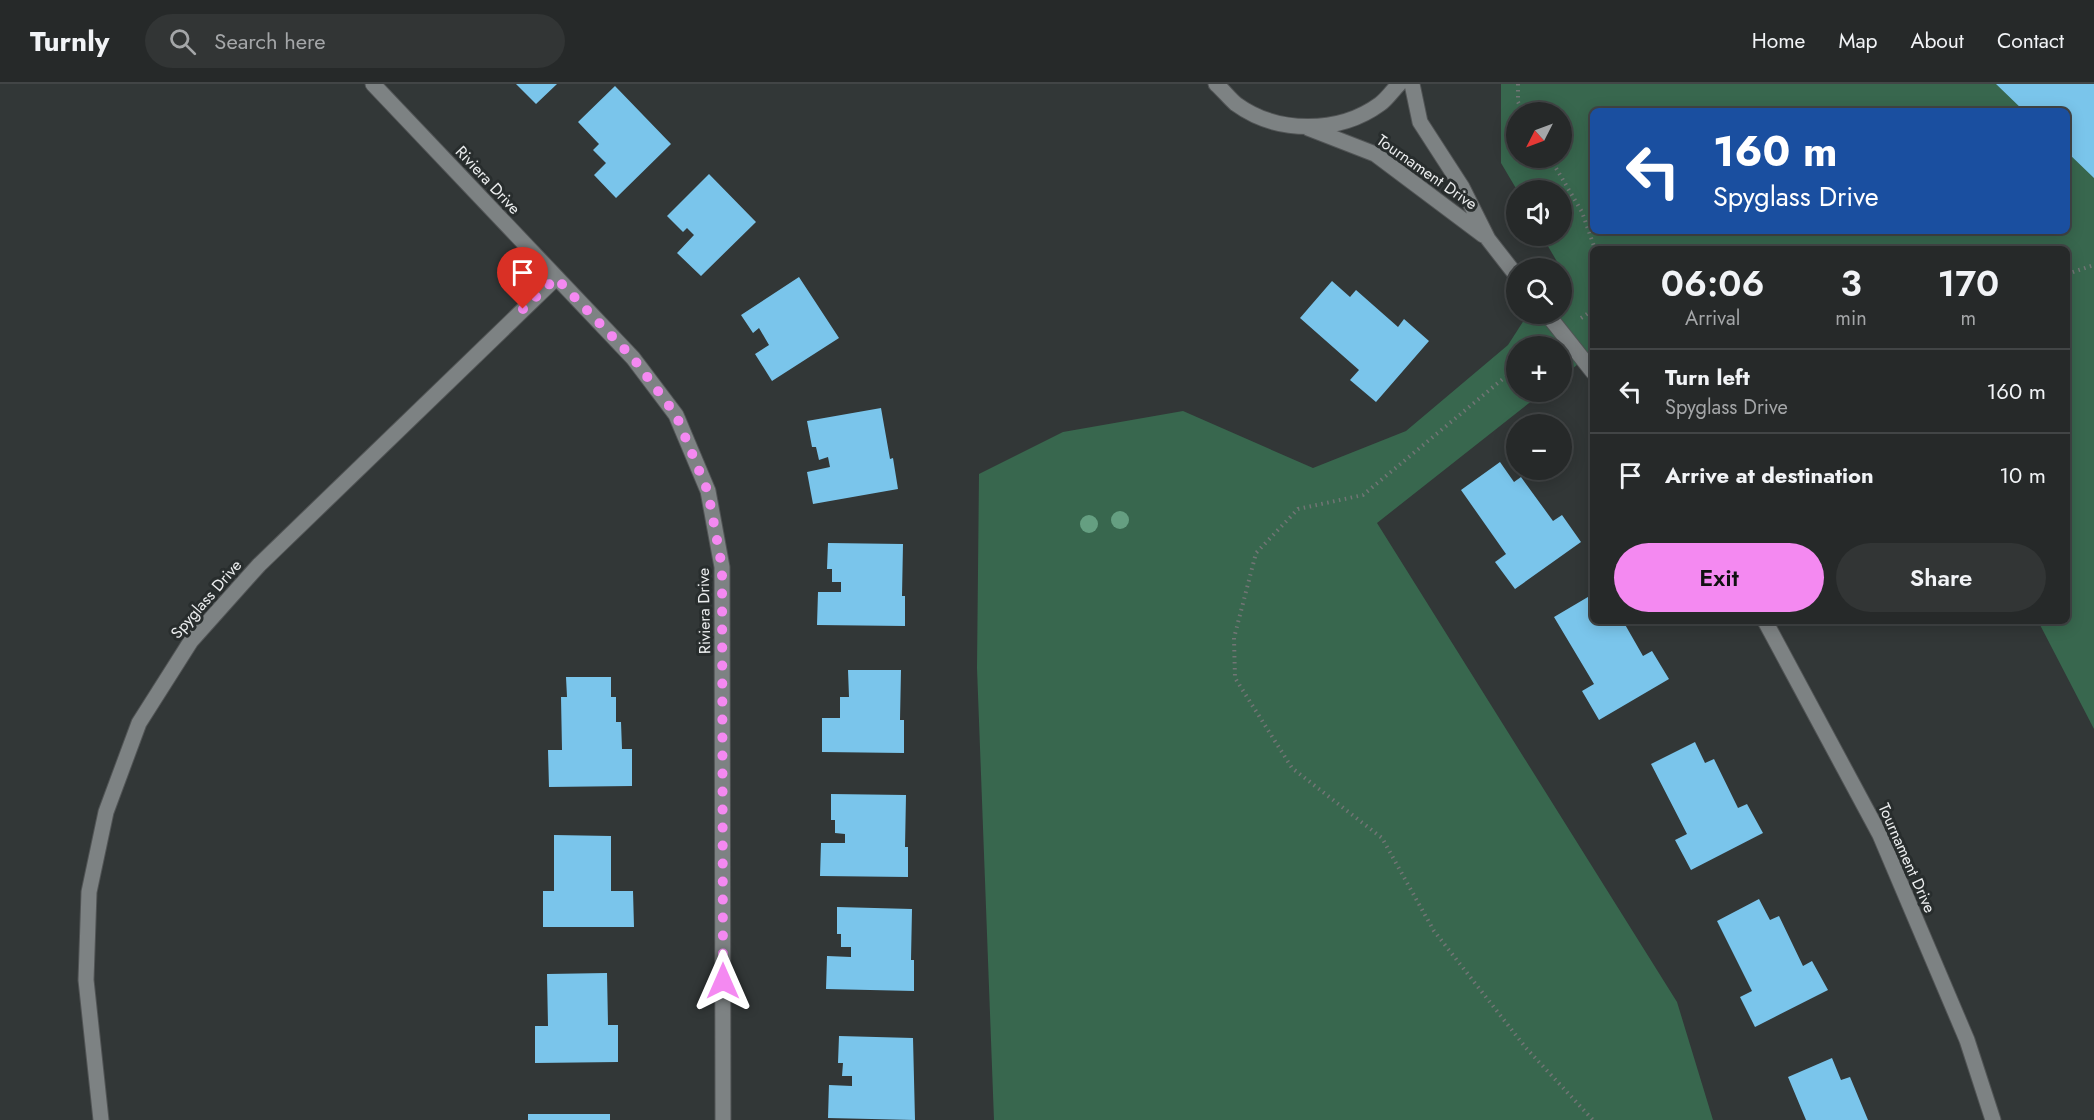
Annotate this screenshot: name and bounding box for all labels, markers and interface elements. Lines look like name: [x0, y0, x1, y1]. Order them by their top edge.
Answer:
search box: [145, 14, 565, 68]
text: Turnly: [30, 21, 109, 62]
icon: search: [166, 25, 199, 58]
text: Search here: [214, 25, 326, 57]
text: Home: [1752, 26, 1805, 56]
text: Map: [1838, 26, 1878, 56]
text: About: [1911, 26, 1964, 56]
text: Contact: [1997, 26, 2064, 56]
north arrow: [1506, 102, 1572, 168]
map controls: [1506, 102, 1572, 480]
text: 160 m: [1713, 121, 1837, 182]
street label: Tournament Drive: [1372, 129, 1482, 215]
icon: left: [1614, 132, 1692, 210]
street label: Riviera Drive: [450, 141, 526, 219]
text: Spyglass Drive: [1713, 177, 1879, 216]
button: sound: [1506, 180, 1572, 246]
pin: [497, 247, 548, 309]
icon: arrive: [506, 256, 539, 289]
text: 06:06: [1661, 257, 1765, 309]
text: 3: [1840, 257, 1862, 309]
text: 170: [1937, 257, 1999, 309]
button: search: [1506, 258, 1572, 324]
text: Arrival: [1685, 304, 1740, 333]
text: min: [1835, 304, 1867, 333]
text: m: [1961, 304, 1976, 333]
button: +: [1506, 336, 1572, 402]
text: Turn left: [1665, 361, 1750, 393]
icon: left: [1614, 375, 1647, 408]
text: 160 m: [1986, 375, 2046, 407]
text: Spyglass Drive: [1665, 393, 1788, 422]
button: −: [1506, 414, 1572, 480]
icon: arrive: [1614, 459, 1647, 492]
text: Arrive at destination: [1665, 459, 1874, 491]
text: 10 m: [1999, 459, 2046, 491]
button: Exit: [1614, 543, 1824, 612]
button: Share: [1836, 543, 2046, 612]
street label: Spyglass Drive: [165, 554, 247, 644]
street label: Riviera Drive: [692, 568, 716, 654]
street label: Tournament Drive: [1873, 799, 1941, 917]
position arrow: [691, 949, 755, 1013]

